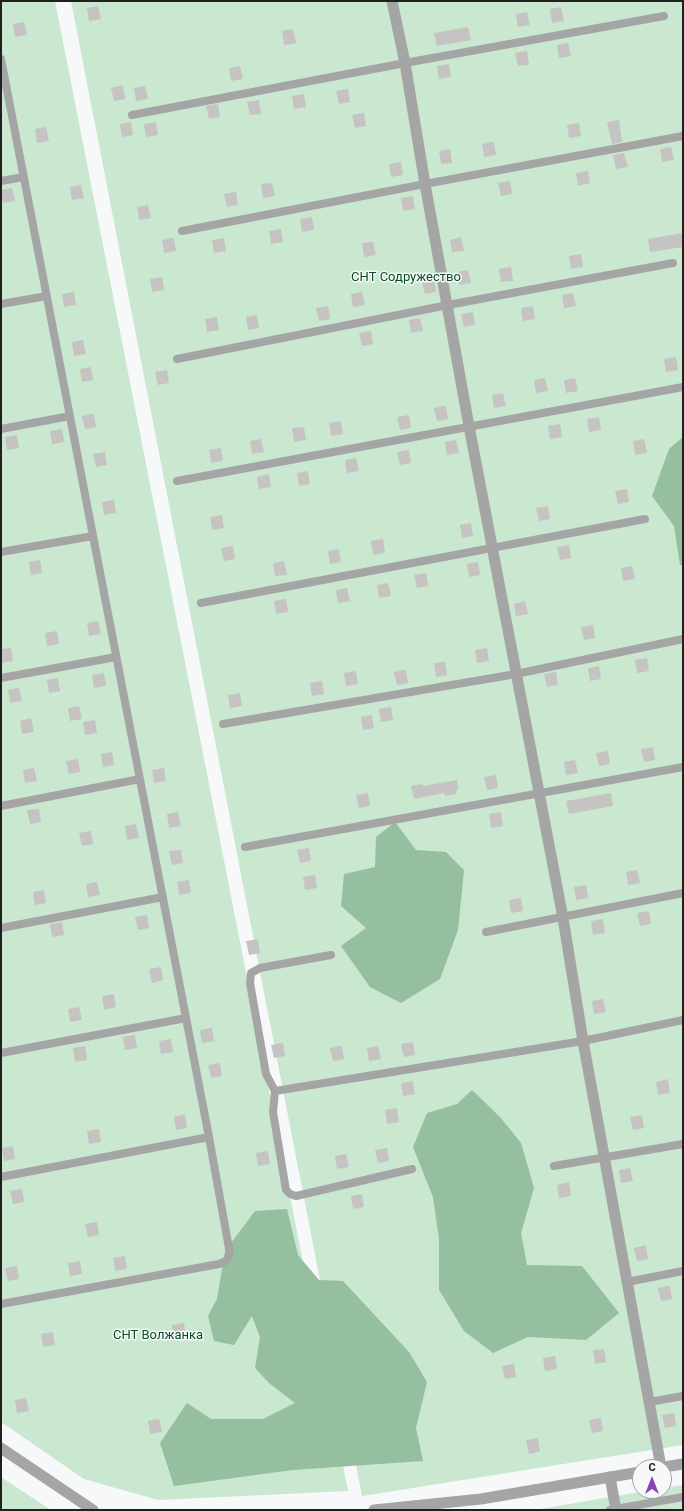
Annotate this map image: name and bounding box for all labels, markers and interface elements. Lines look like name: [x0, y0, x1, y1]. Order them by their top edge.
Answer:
park label: СНТ Содружество: [351, 270, 461, 286]
park label: СНТ Волжанка: [113, 1328, 203, 1344]
north arrow: [632, 1459, 672, 1499]
text: С: [648, 1461, 656, 1474]

